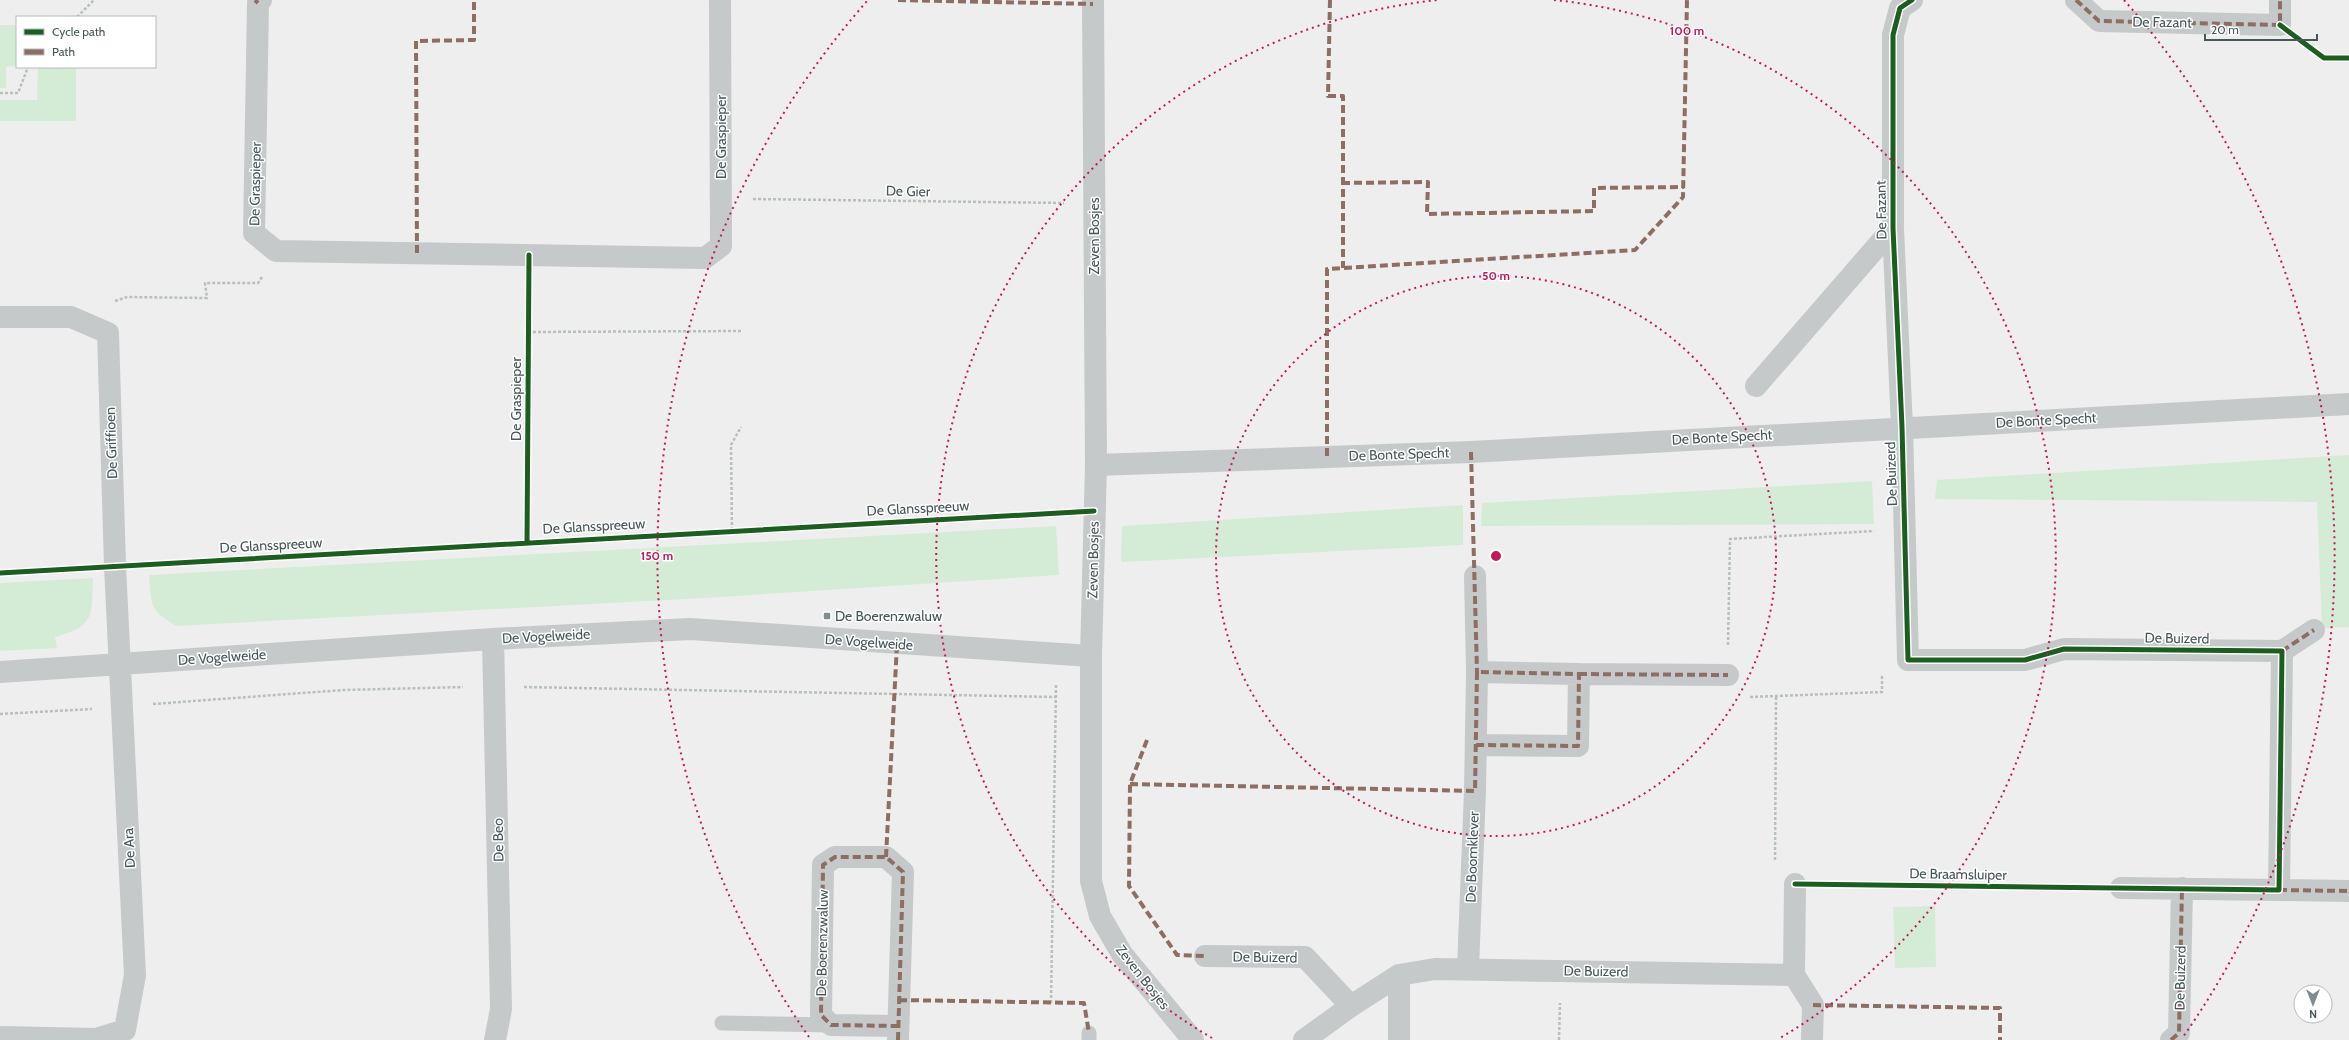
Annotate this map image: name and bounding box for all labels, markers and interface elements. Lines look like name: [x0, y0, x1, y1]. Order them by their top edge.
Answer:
street label: De Fazant: [2132, 12, 2192, 32]
legend: [16, 16, 156, 68]
scale bar: [2205, 16, 2317, 42]
text: 20 m: [2211, 22, 2239, 37]
text: 100 m: [1670, 23, 1704, 38]
text: Cycle path: [52, 24, 105, 39]
text: Path: [52, 44, 75, 59]
street label: De Graspieper: [712, 94, 730, 179]
street label: De Graspieper: [245, 141, 265, 226]
street label: De Fazant: [1871, 180, 1891, 240]
street label: De Gier: [886, 182, 931, 200]
street label: Zeven Bosjes: [1085, 197, 1103, 275]
text: 50 m: [1482, 268, 1510, 283]
street label: De Graspieper: [507, 356, 525, 441]
street label: De Griffioen: [101, 407, 121, 479]
street label: De Bonte Specht: [1995, 408, 2097, 432]
street label: De Bonte Specht: [1671, 425, 1773, 449]
street label: De Buizerd: [1881, 441, 1901, 507]
street label: De Bonte Specht: [1348, 443, 1450, 465]
street label: De Glansspreeuw: [866, 496, 970, 520]
street label: De Glansspreeuw: [542, 514, 646, 538]
street label: Zeven Bosjes: [1083, 521, 1103, 599]
street label: De Glansspreeuw: [219, 533, 323, 557]
text: 150 m: [641, 548, 673, 563]
centre of rings: [1489, 549, 1503, 563]
place label: De Boerenzwaluw: [835, 607, 942, 625]
marker: De Boerenzwaluw: [822, 611, 832, 621]
street label: De Vogelweide: [501, 625, 591, 647]
street label: De Buizerd: [2145, 628, 2209, 648]
street label: De Vogelweide: [824, 630, 914, 654]
street label: De Vogelweide: [177, 645, 267, 669]
street label: De Boomklever: [1461, 810, 1483, 903]
street label: De Beo: [489, 818, 507, 862]
street label: De Ara: [119, 827, 139, 868]
street label: De Braamsluiper: [1909, 864, 2007, 884]
street label: De Boerenzwaluw: [812, 889, 832, 997]
street label: Zeven Bosjes: [1112, 941, 1174, 1013]
street label: De Buizerd: [2170, 946, 2190, 1010]
street label: De Buizerd: [1233, 947, 1297, 967]
street label: De Buizerd: [1564, 961, 1628, 981]
north arrow: [2293, 984, 2333, 1024]
text: N: [2309, 1007, 2317, 1021]

